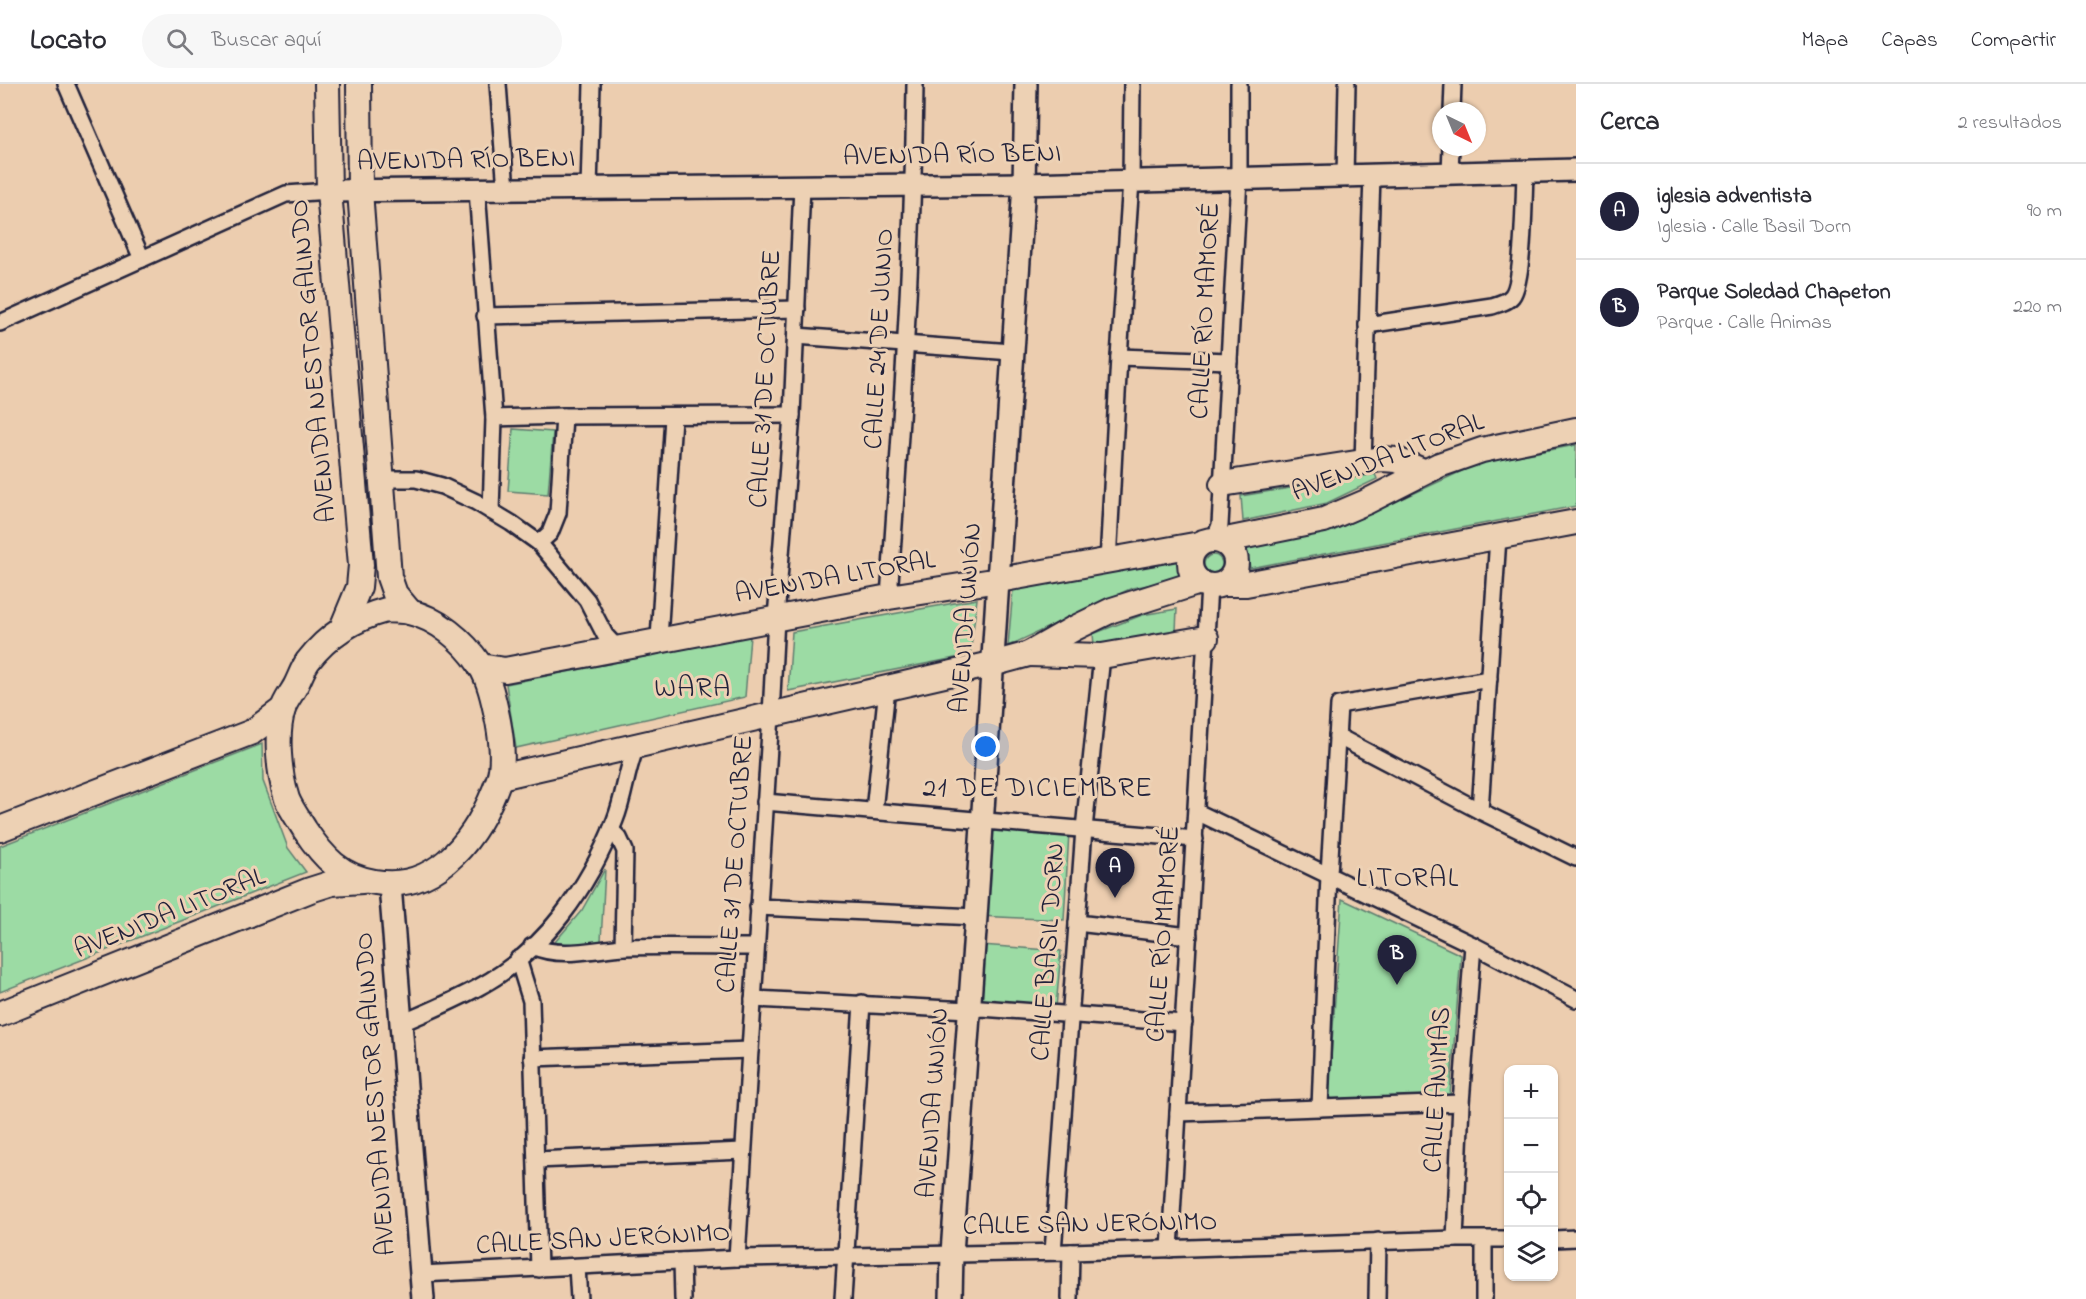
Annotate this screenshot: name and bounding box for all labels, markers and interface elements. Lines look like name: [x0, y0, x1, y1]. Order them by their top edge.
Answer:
search box: [142, 14, 562, 68]
text: Locato: [30, 21, 106, 62]
icon: search: [163, 25, 196, 58]
text: Buscar aquí: [211, 25, 321, 57]
text: Mapa: [1801, 26, 1848, 56]
text: Capas: [1881, 26, 1938, 56]
text: Compartir: [1971, 26, 2056, 56]
north arrow: [1432, 102, 1486, 156]
text: Cerca: [1600, 104, 1660, 142]
text: 2 resultados: [1958, 109, 2062, 138]
street label: AVENIDA RÍO BENI: [843, 135, 1061, 177]
street label: AVENIDA RÍO BENI: [357, 140, 575, 182]
text: iglesia adventista: [1657, 181, 1812, 213]
text: A: [1613, 197, 1626, 226]
text: 90 m: [2027, 197, 2062, 226]
street label: AVENIDA NESTOR GALINDO: [280, 198, 348, 524]
street label: CALLE RÍO MAMORÉ: [1181, 202, 1231, 420]
text: Iglesia · Calle Basil Dorn: [1657, 213, 1851, 242]
street label: CALLE 24 DE JUNIO: [855, 227, 905, 451]
street label: CALLE 31 DE OCTUBRE: [740, 249, 792, 509]
text: Parque Soledad Chapeton: [1657, 277, 1891, 309]
text: B: [1613, 293, 1626, 322]
text: 220 m: [2013, 293, 2062, 322]
text: Parque · Calle Animas: [1657, 309, 1832, 338]
street label: AVENIDA LITORAL: [1286, 403, 1490, 513]
street label: AVENIDA UNIÓN: [941, 521, 993, 715]
street label: AVENIDA LITORAL: [732, 541, 938, 615]
district label: WARA: [654, 669, 732, 710]
your location: [971, 732, 1000, 761]
street label: CALLE 31 DE OCTUBRE: [708, 734, 764, 994]
district label: 21 DE DICIEMBRE: [922, 769, 1154, 810]
street label: CALLE RÍO MAMORÉ: [1137, 824, 1191, 1044]
street label: CALLE BASIL DORN: [1022, 841, 1076, 1063]
pin: A: [1096, 848, 1134, 898]
street label: AVENIDA LITORAL: [69, 858, 271, 970]
district label: LITORAL: [1356, 859, 1460, 900]
street label: AVENIDA NESTOR GALINDO: [345, 931, 407, 1257]
pin: B: [1378, 936, 1416, 985]
street label: AVENIDA UNIÓN: [908, 1006, 960, 1200]
street label: CALLE ANIMAS: [1414, 1006, 1462, 1174]
map controls: [1504, 1065, 1558, 1281]
button: +: [1504, 1065, 1558, 1119]
button: −: [1504, 1119, 1558, 1173]
button: locate: [1504, 1173, 1558, 1227]
street label: CALLE SAN JERÓNIMO: [962, 1203, 1218, 1247]
street label: CALLE SAN JERÓNIMO: [475, 1214, 731, 1266]
button: layers: [1504, 1227, 1558, 1281]

